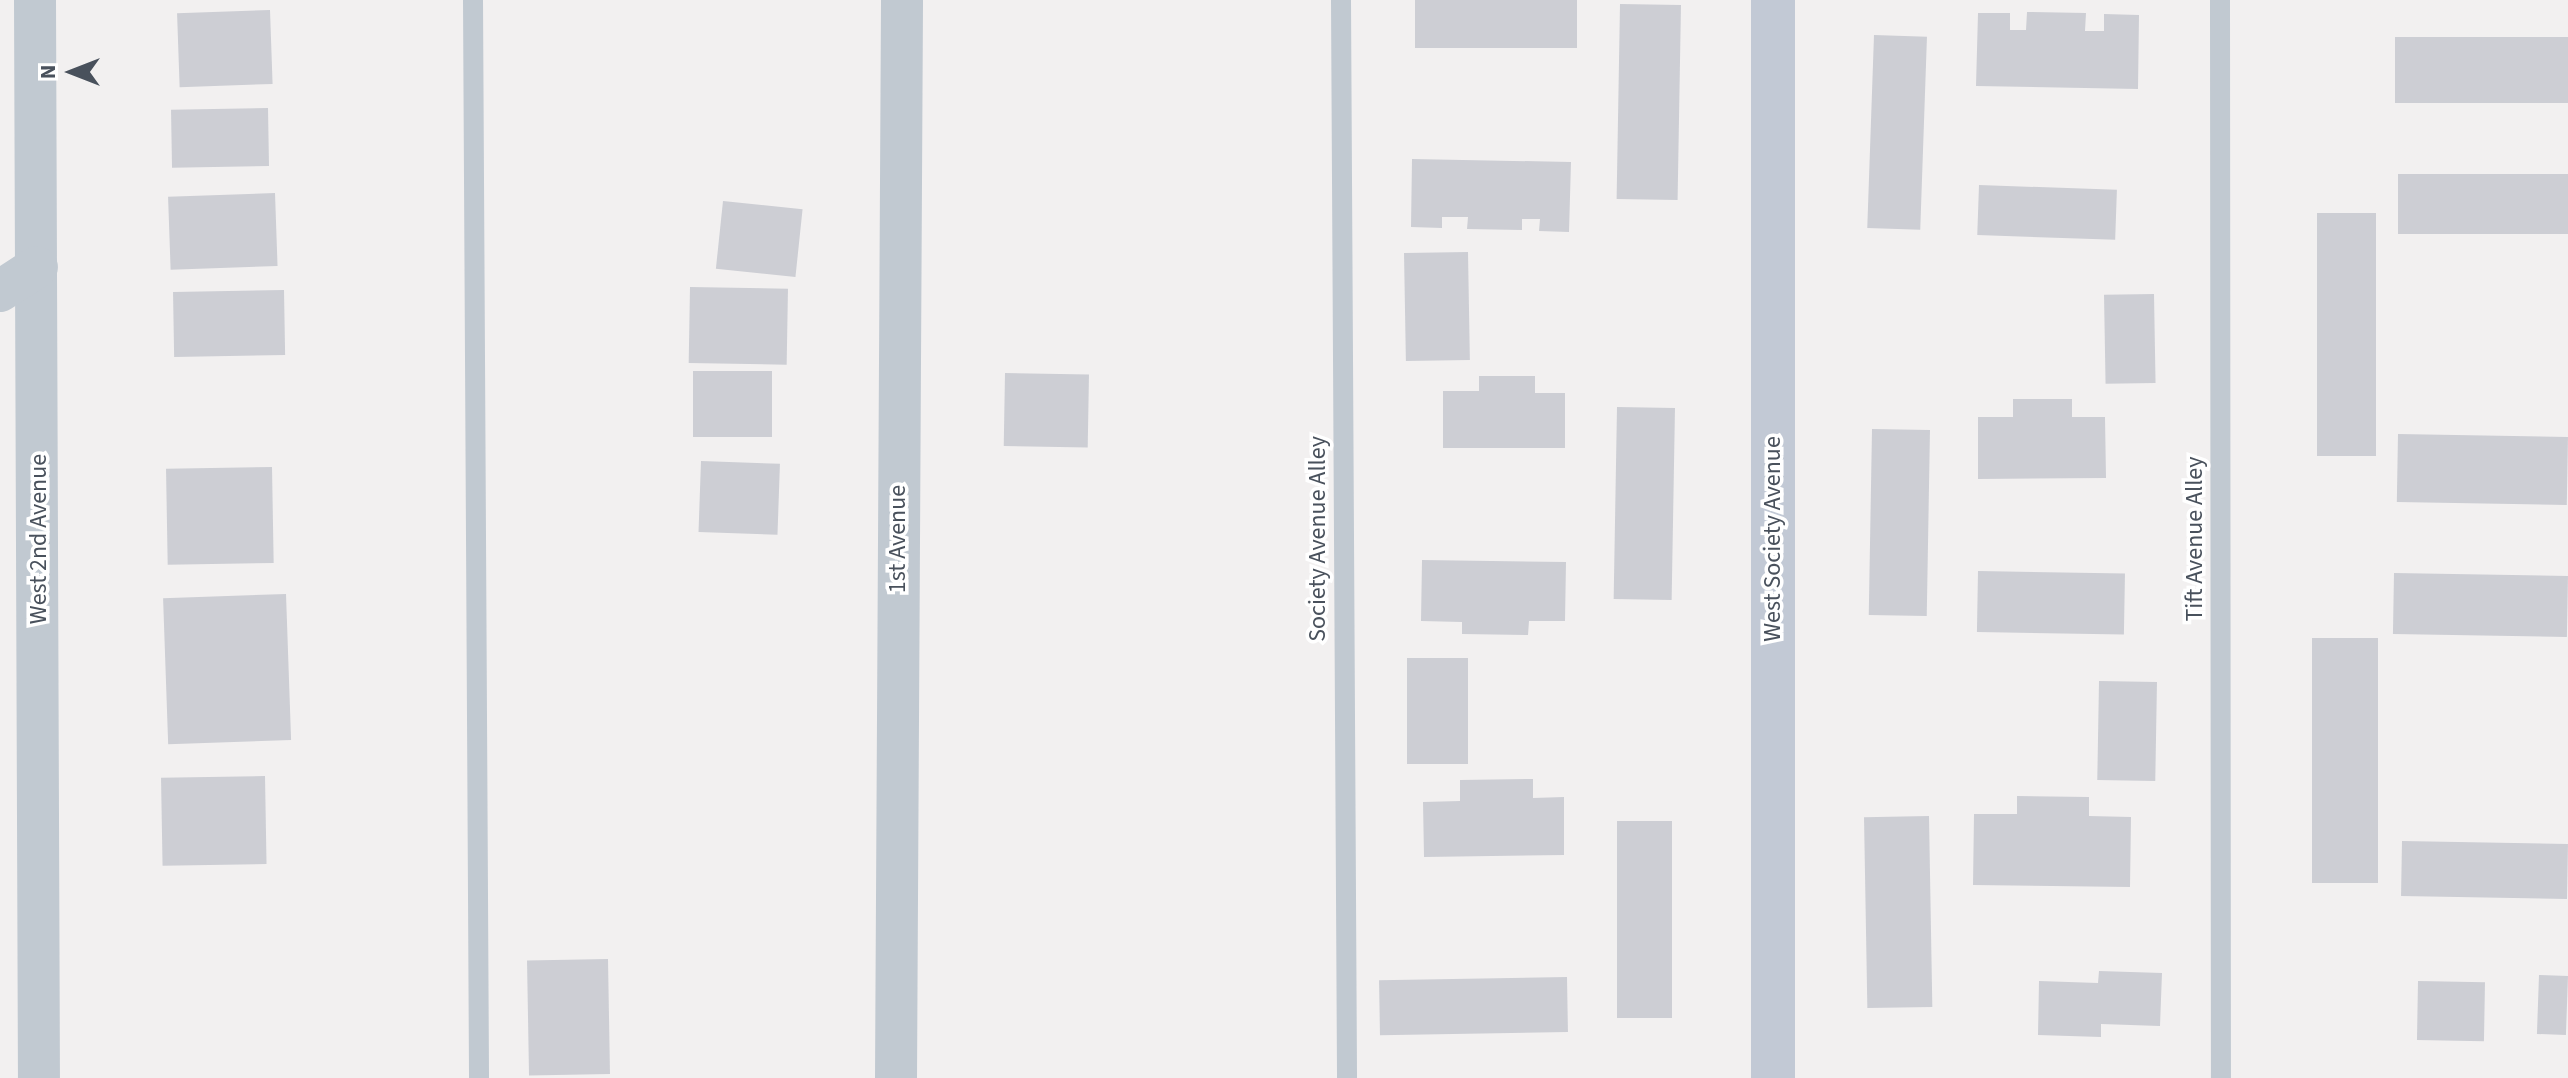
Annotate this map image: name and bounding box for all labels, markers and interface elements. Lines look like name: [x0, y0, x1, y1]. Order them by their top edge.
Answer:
north arrow: [32, 32, 112, 112]
text: N: [32, 65, 64, 79]
street label: Society Avenue Alley: [1304, 436, 1332, 642]
street label: West Society Avenue: [1759, 436, 1787, 642]
street label: West 2nd Avenue: [25, 454, 53, 624]
street label: Tift Avenue Alley: [2181, 456, 2209, 622]
street label: 1st Avenue: [884, 485, 912, 593]

